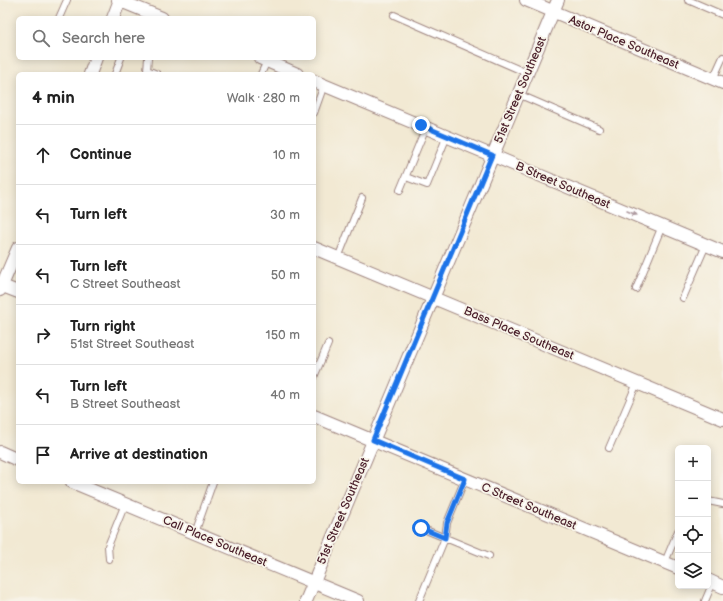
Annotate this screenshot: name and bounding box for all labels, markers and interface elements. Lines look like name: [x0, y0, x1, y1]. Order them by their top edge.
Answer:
street label: Astor Place Southeast: [566, 12, 682, 73]
search box: [16, 16, 316, 60]
icon: search: [30, 27, 52, 49]
text: Search here: [62, 29, 145, 48]
street label: 51st Street Southeast: [491, 34, 550, 146]
text: 4 min: [32, 88, 75, 108]
text: Walk · 280 m: [227, 90, 300, 106]
route end: [412, 116, 430, 134]
icon: ahead: [32, 144, 54, 166]
text: Continue: [70, 145, 132, 164]
text: 10 m: [273, 147, 300, 163]
street label: B Street Southeast: [513, 159, 613, 212]
icon: left: [32, 204, 54, 226]
text: Turn left: [70, 205, 127, 224]
text: 30 m: [270, 207, 300, 223]
one-way arrow: [626, 211, 638, 217]
text: Turn left: [70, 257, 127, 276]
icon: left: [32, 264, 54, 286]
text: 50 m: [271, 267, 300, 283]
text: C Street Southeast: [70, 276, 180, 292]
street label: Bass Place Southeast: [462, 303, 576, 364]
text: Turn right: [70, 317, 135, 336]
icon: right: [32, 324, 54, 346]
text: 150 m: [266, 327, 300, 343]
text: 51st Street Southeast: [70, 336, 194, 352]
text: Turn left: [70, 377, 127, 396]
icon: left: [32, 384, 54, 406]
text: 40 m: [270, 387, 300, 403]
text: B Street Southeast: [70, 396, 180, 412]
icon: arrive: [32, 444, 54, 466]
text: Arrive at destination: [70, 445, 208, 464]
map controls: [675, 445, 711, 589]
button: +: [675, 445, 711, 481]
street label: 51st Street Southeast: [314, 455, 373, 567]
street label: C Street Southeast: [479, 480, 579, 533]
button: −: [675, 481, 711, 517]
street label: Call Place Southeast: [160, 513, 269, 570]
button: locate: [675, 517, 711, 553]
route start: [412, 519, 430, 537]
button: layers: [675, 553, 711, 589]

